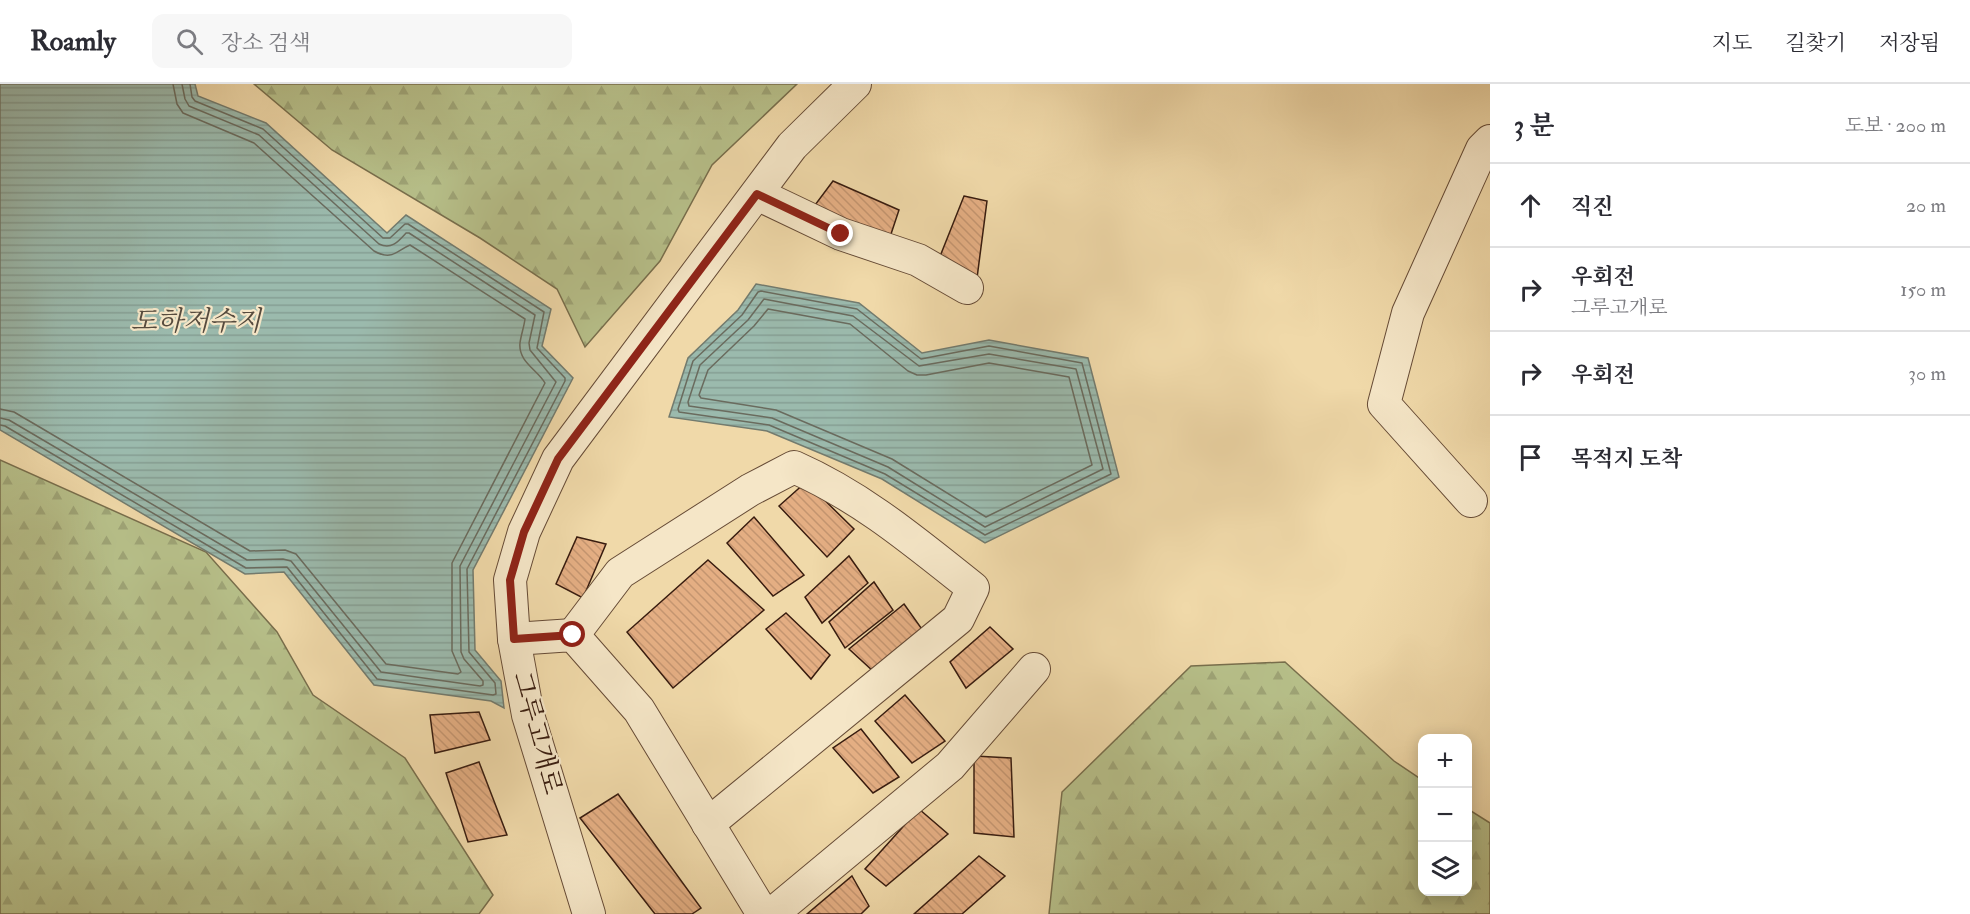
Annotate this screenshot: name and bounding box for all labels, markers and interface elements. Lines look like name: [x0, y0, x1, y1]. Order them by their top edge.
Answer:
search box: [152, 14, 572, 68]
text: Roamly: [30, 24, 116, 59]
icon: search: [173, 25, 206, 58]
text: 장소 검색: [221, 29, 311, 57]
text: 지도: [1712, 30, 1752, 57]
text: 길찾기: [1785, 30, 1846, 57]
text: 저장됨: [1879, 30, 1940, 57]
text: 3 분: [1514, 110, 1555, 142]
text: 도보 · 200 m: [1845, 113, 1946, 138]
icon: ahead: [1514, 189, 1547, 222]
text: 직진: [1571, 193, 1614, 221]
text: 20 m: [1906, 193, 1946, 218]
route end: [827, 220, 853, 246]
text: 우회전: [1571, 263, 1635, 291]
icon: right: [1514, 273, 1547, 306]
text: 150 m: [1900, 277, 1946, 302]
text: 그루고개로: [1571, 295, 1668, 320]
water label: 도하저수지: [131, 305, 263, 338]
icon: right: [1514, 357, 1547, 390]
text: 우회전: [1571, 361, 1635, 389]
text: 30 m: [1908, 361, 1946, 386]
icon: arrive: [1514, 441, 1547, 474]
text: 목적지 도착: [1571, 445, 1682, 473]
route start: [559, 621, 585, 647]
street label: 그루고개로: [505, 668, 569, 798]
map controls: [1418, 734, 1472, 896]
button: +: [1418, 734, 1472, 788]
button: −: [1418, 788, 1472, 842]
button: layers: [1418, 842, 1472, 896]

